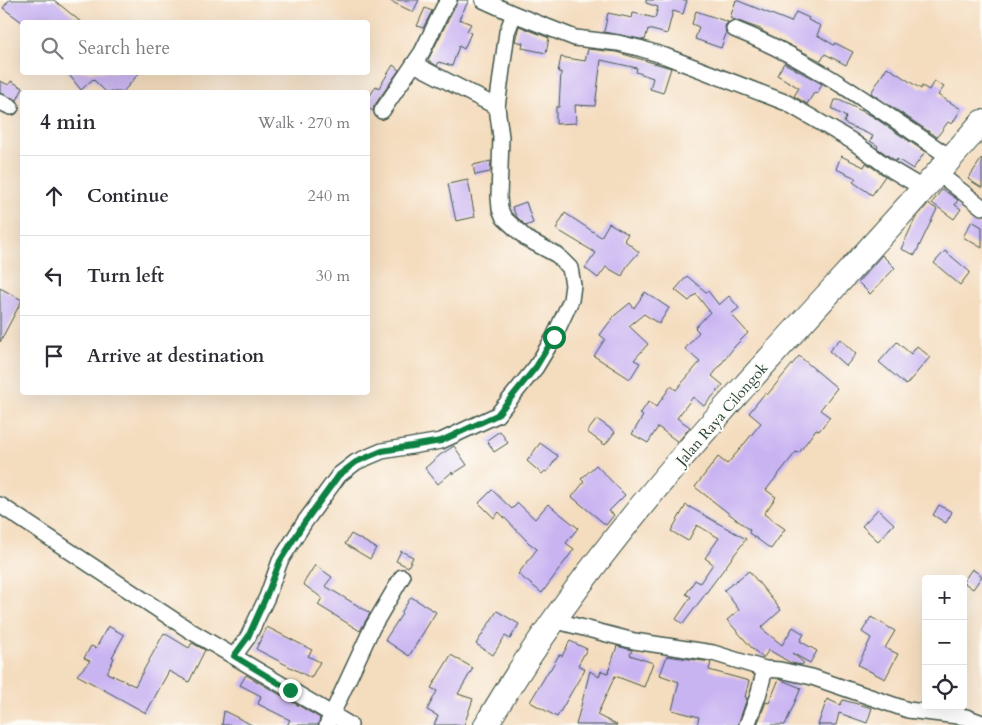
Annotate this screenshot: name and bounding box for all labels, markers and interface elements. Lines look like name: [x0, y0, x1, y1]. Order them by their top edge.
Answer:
search box: [20, 20, 370, 75]
icon: search: [38, 34, 66, 62]
text: Search here: [78, 35, 170, 61]
text: 4 min: [40, 108, 96, 137]
text: Walk · 270 m: [258, 112, 350, 134]
icon: ahead: [40, 182, 68, 210]
text: Continue: [87, 183, 169, 209]
text: 240 m: [308, 185, 350, 207]
icon: left: [40, 262, 68, 290]
text: Turn left: [87, 263, 164, 289]
text: 30 m: [316, 265, 350, 287]
route start: [543, 326, 566, 349]
icon: arrive: [40, 342, 68, 370]
text: Arrive at destination: [87, 343, 264, 369]
street label: Jalan Raya Cilongok: [670, 358, 772, 471]
map controls: [922, 575, 967, 710]
button: +: [922, 575, 967, 620]
button: −: [922, 620, 967, 665]
button: locate: [922, 665, 967, 710]
route end: [279, 679, 302, 702]

